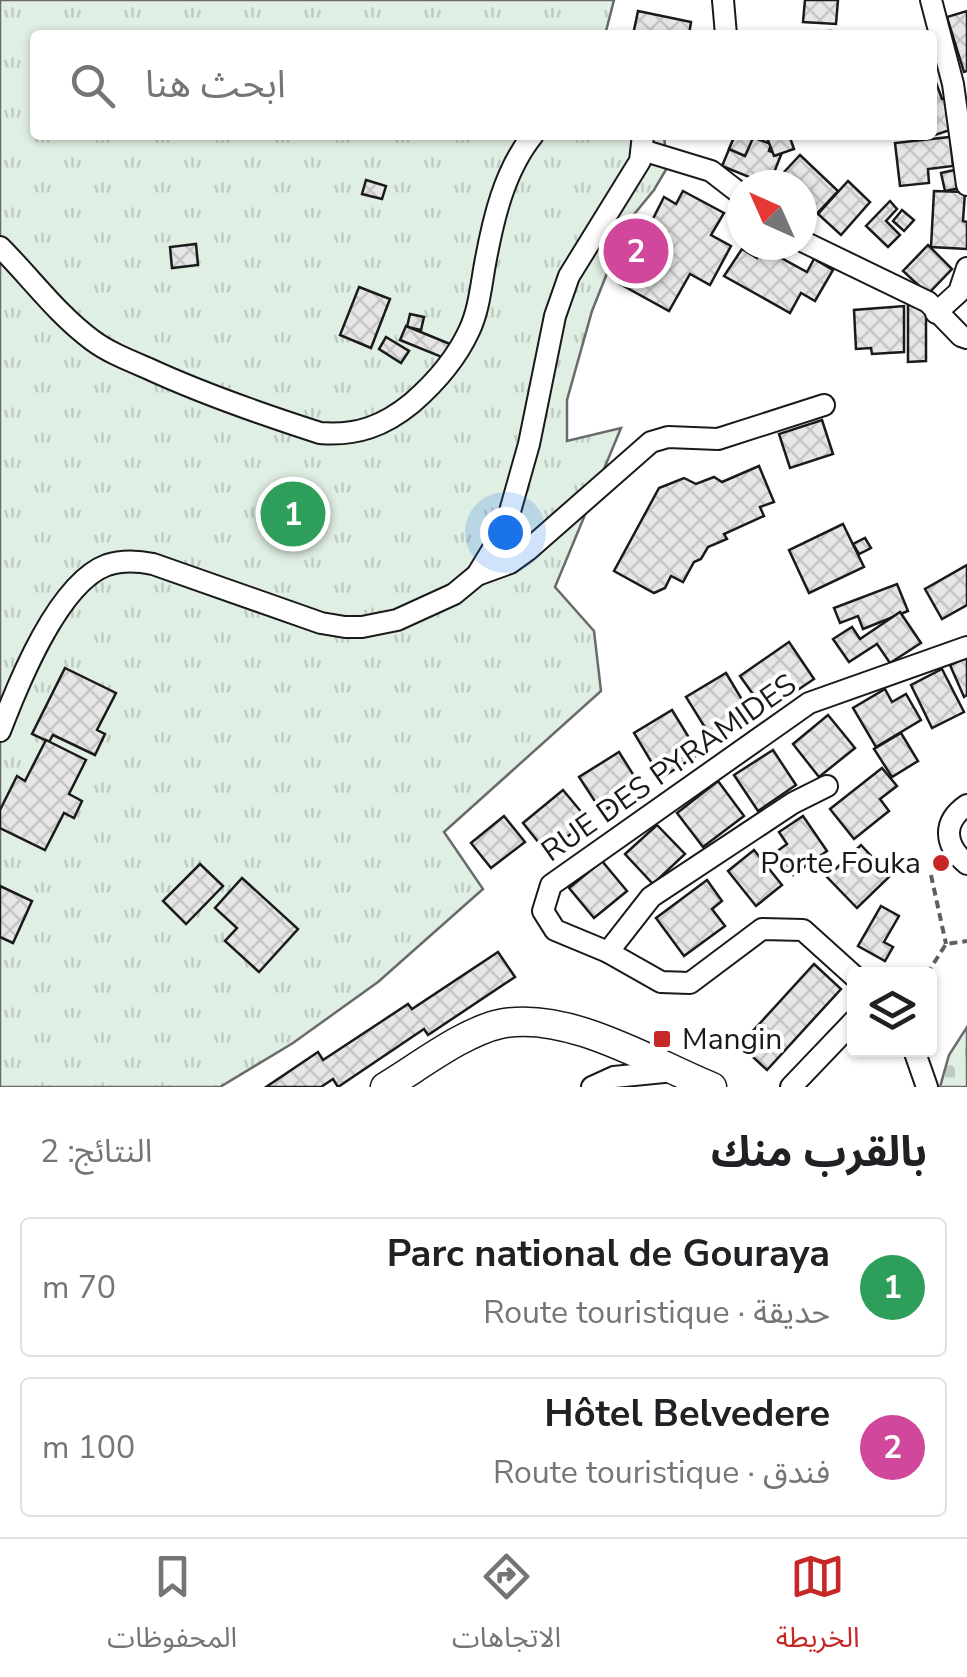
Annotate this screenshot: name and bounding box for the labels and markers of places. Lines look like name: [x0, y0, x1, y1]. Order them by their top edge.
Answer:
pin: 2: [604, 214, 668, 288]
pin: 1: [260, 476, 326, 552]
place label: Porte Fouka: [760, 843, 921, 884]
marker: Porte Fouka: [930, 852, 952, 874]
place label: Mangin: [682, 1019, 782, 1060]
marker: Mangin: [651, 1028, 673, 1050]

